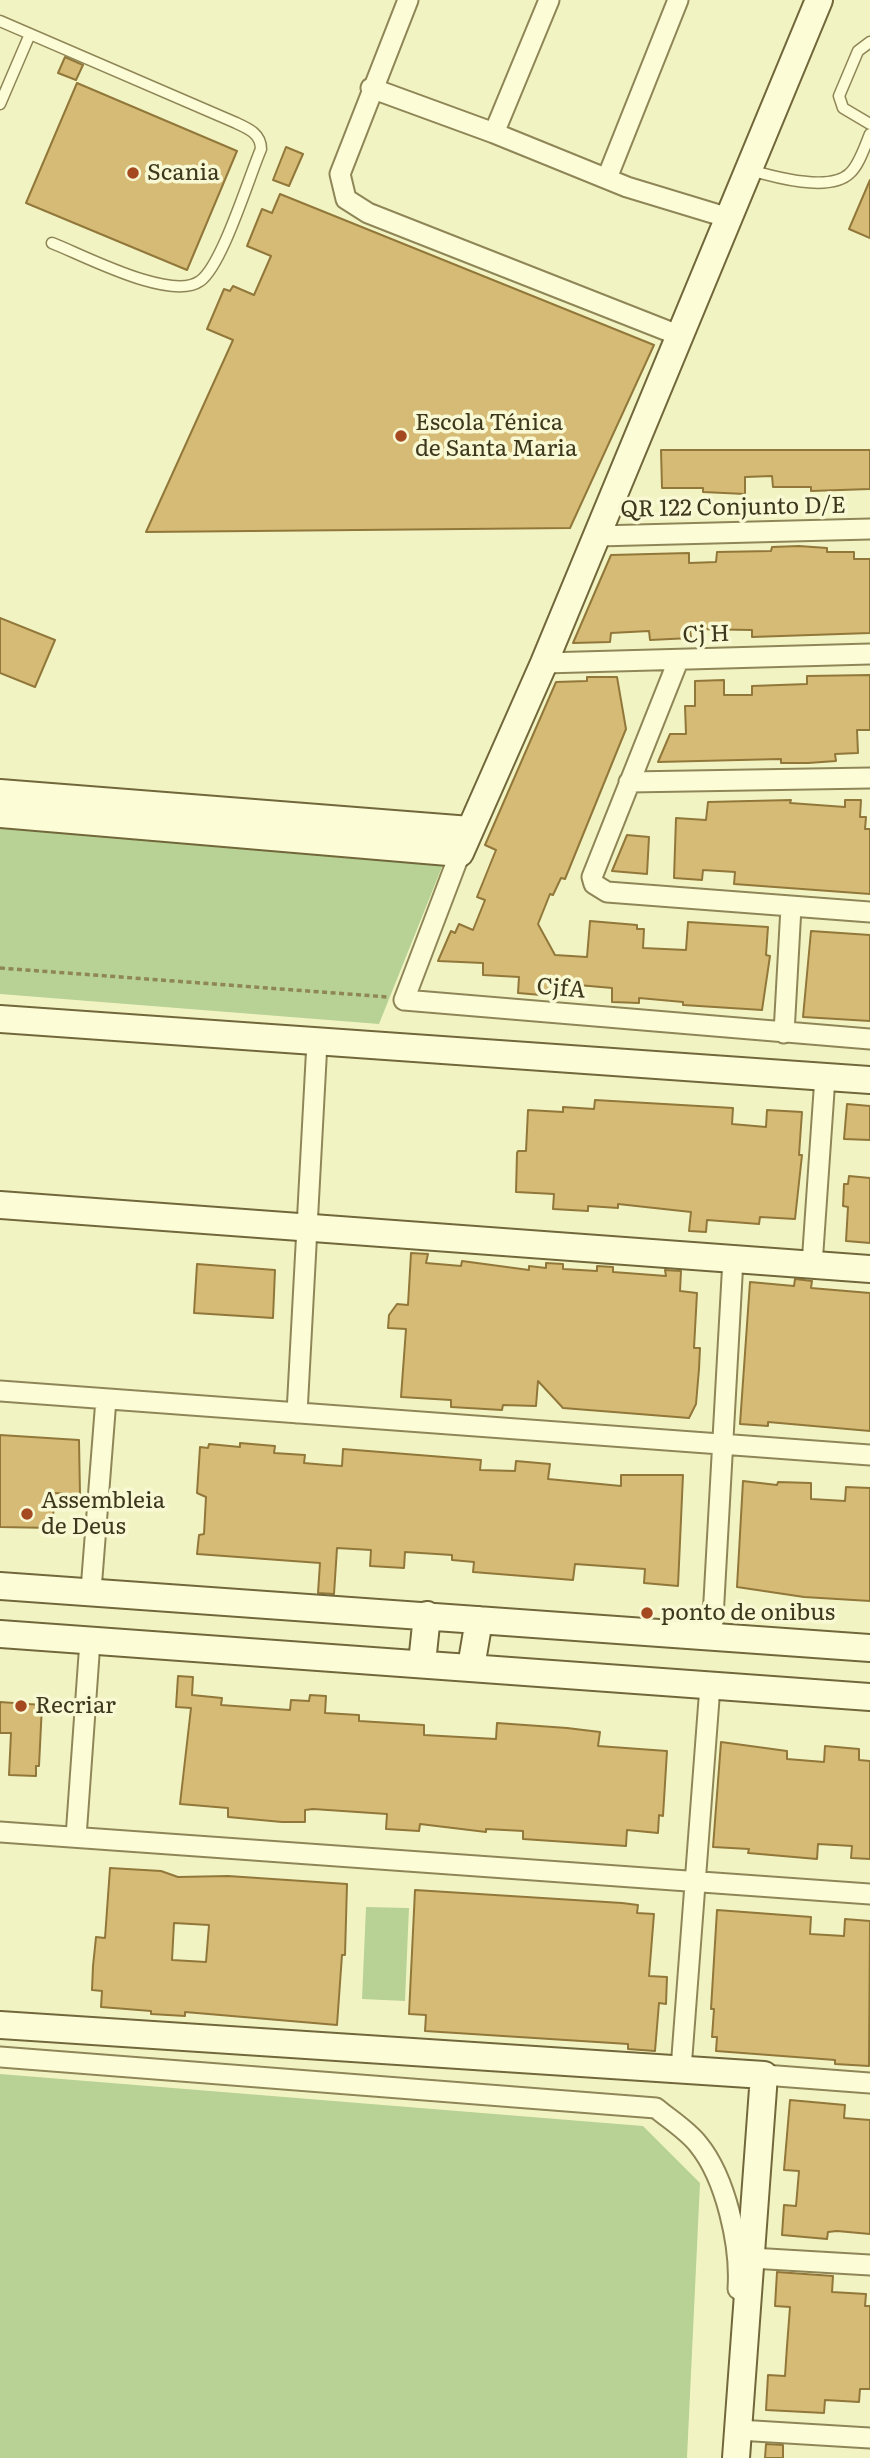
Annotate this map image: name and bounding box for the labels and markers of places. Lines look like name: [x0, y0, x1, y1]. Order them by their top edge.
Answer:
place label: Scania: [147, 159, 220, 187]
marker: Scania: [125, 165, 141, 181]
place label: Escola Ténica de Santa Maria: [415, 409, 577, 463]
marker: Escola Ténica de Santa Maria: [393, 428, 409, 444]
place label: Assembleia de Deus: [41, 1487, 165, 1541]
marker: Assembleia de Deus: [19, 1506, 35, 1522]
place label: ponto de onibus: [661, 1599, 835, 1627]
marker: ponto de onibus: [639, 1605, 655, 1621]
place label: Recriar: [35, 1692, 116, 1720]
marker: Recriar: [13, 1698, 29, 1714]

